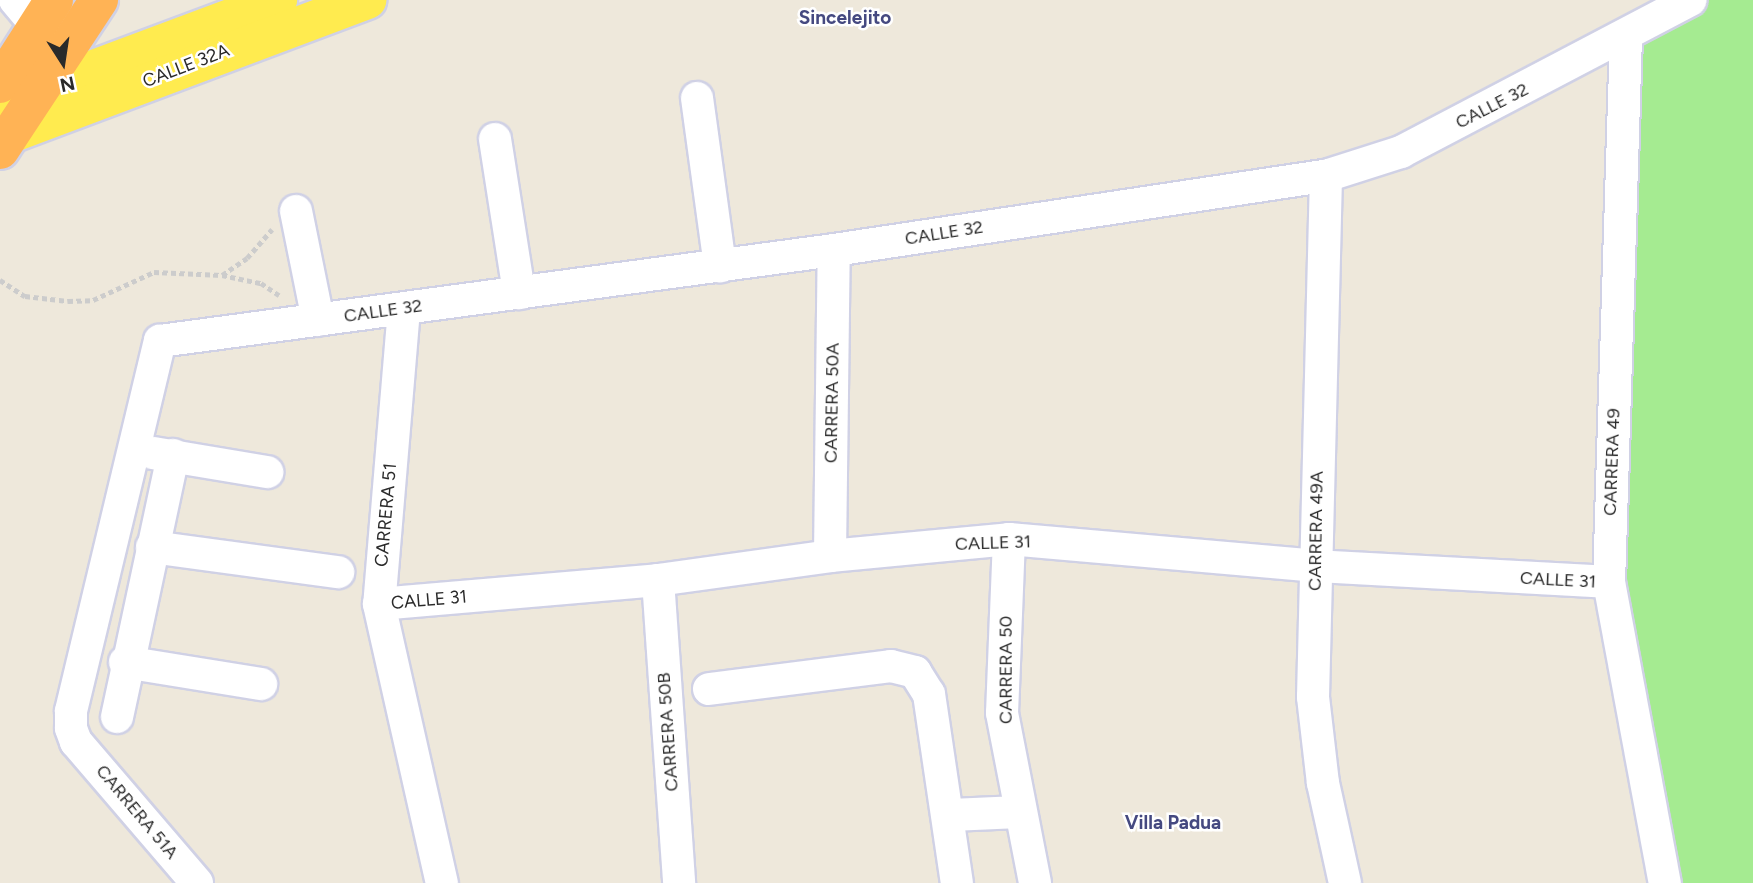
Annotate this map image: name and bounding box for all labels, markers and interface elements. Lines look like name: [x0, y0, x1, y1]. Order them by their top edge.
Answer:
district label: Sincelejito: [799, 7, 891, 29]
north arrow: [28, 28, 98, 98]
street label: CALLE 32A: [140, 40, 232, 92]
text: N: [58, 71, 77, 97]
street label: CALLE 32: [1452, 78, 1532, 134]
street label: CALLE 32: [903, 216, 985, 250]
street label: CALLE 32: [342, 295, 424, 327]
street label: CARRERA 50A: [820, 343, 844, 463]
street label: CARRERA 49: [1599, 408, 1625, 516]
street label: CARRERA 51: [371, 462, 401, 568]
street label: CARRERA 49A: [1304, 471, 1328, 591]
street label: CALLE 31: [955, 531, 1031, 555]
street label: CALLE 31: [1519, 567, 1597, 593]
street label: CALLE 31: [390, 586, 468, 614]
street label: CARRERA 50: [995, 616, 1017, 724]
street label: CARRERA 50B: [653, 672, 683, 792]
street label: CARRERA 51A: [91, 761, 183, 863]
district label: Villa Padua: [1125, 812, 1221, 834]

